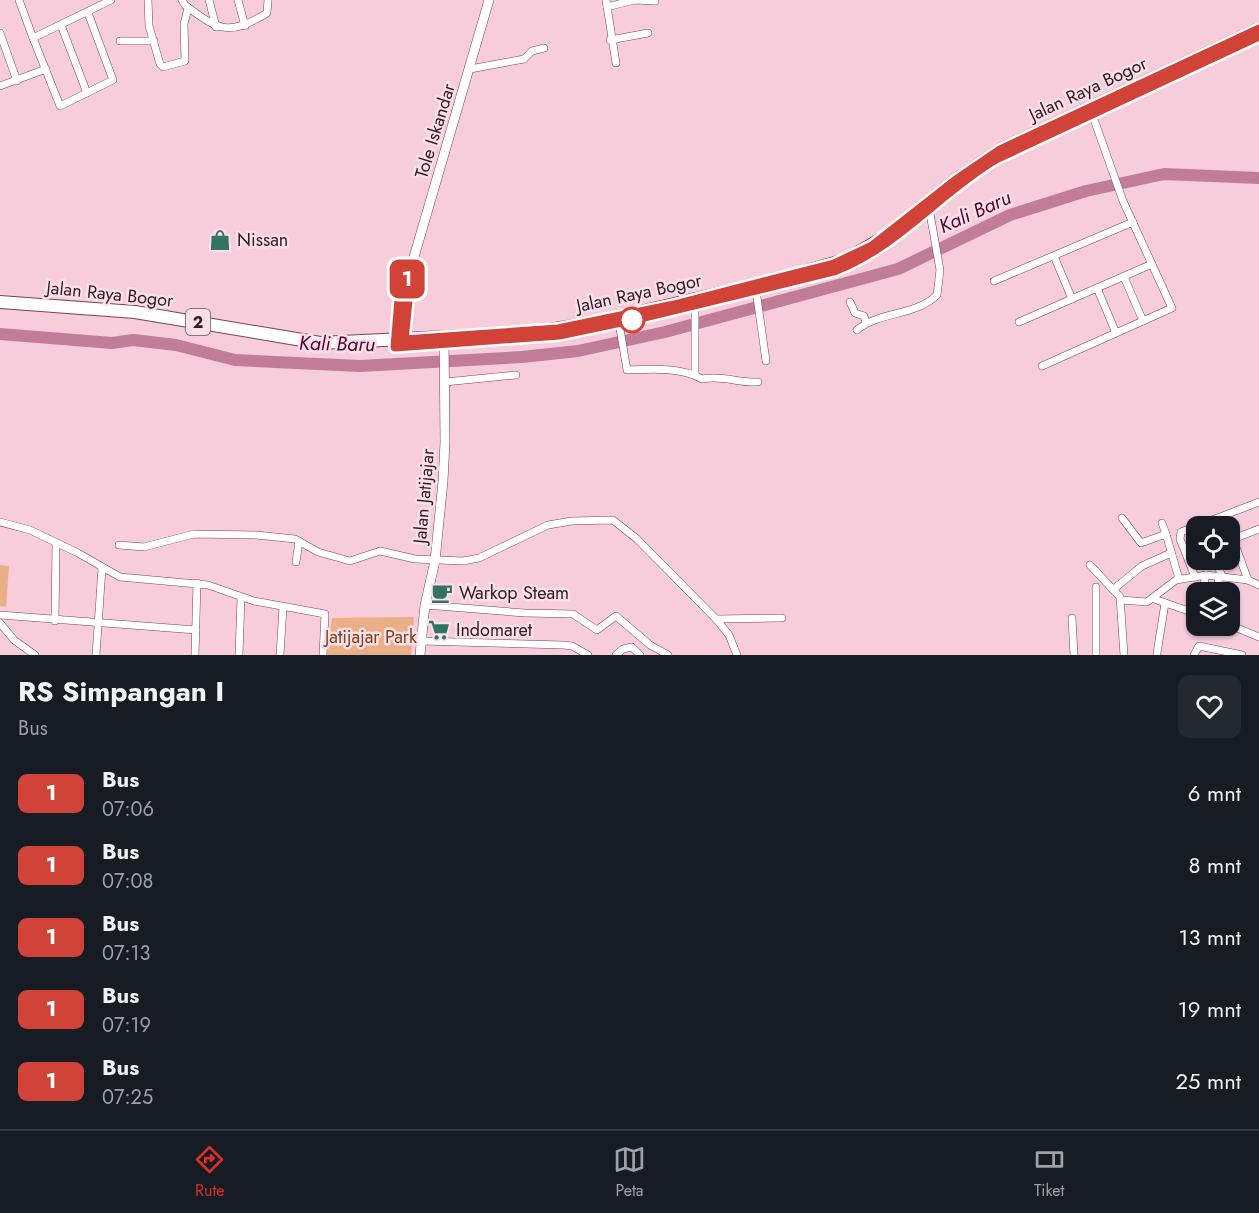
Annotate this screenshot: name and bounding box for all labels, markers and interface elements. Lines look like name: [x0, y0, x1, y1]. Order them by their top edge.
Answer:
street label: Jalan Raya Bogor: [1023, 50, 1152, 129]
street label: Tole Iskandar: [408, 80, 462, 182]
water label: Kali Baru: [934, 183, 1016, 241]
place label: Nissan: [237, 227, 288, 253]
shop icon: Nissan: [208, 228, 232, 252]
line badge: 1: [388, 260, 426, 298]
text: 1: [402, 264, 412, 294]
street label: Jalan Raya Bogor: [572, 267, 705, 319]
street label: Jalan Raya Bogor: [43, 274, 176, 314]
unlabelled marker: [619, 307, 645, 333]
road number: 2: [186, 309, 210, 335]
water label: Kali Baru: [299, 329, 375, 359]
street label: Jalan Jatijajar: [407, 447, 441, 546]
map controls: [1186, 516, 1240, 636]
button: locate: [1186, 516, 1240, 570]
place label: Warkop Steam: [459, 580, 569, 606]
cafe icon: Warkop Steam: [430, 581, 454, 605]
button: layers: [1186, 582, 1240, 636]
place label: Indomaret: [456, 617, 533, 643]
supermarket icon: Indomaret: [427, 618, 451, 642]
park label: Jatijajar Park: [323, 624, 417, 650]
text: RS Simpangan I: [18, 671, 224, 712]
button: heart: [1178, 675, 1241, 738]
text: Bus: [18, 714, 48, 743]
text: Bus: [102, 763, 139, 795]
text: 6 mnt: [1188, 777, 1241, 809]
text: 1: [46, 778, 56, 808]
text: 07:06: [102, 795, 154, 824]
text: Bus: [102, 835, 139, 867]
text: 8 mnt: [1188, 849, 1241, 881]
text: 1: [46, 850, 56, 880]
text: 07:08: [102, 867, 153, 896]
text: Bus: [102, 907, 139, 939]
text: 13 mnt: [1178, 921, 1241, 953]
text: 1: [46, 922, 56, 952]
text: 07:13: [102, 939, 150, 968]
text: Bus: [102, 979, 139, 1011]
text: 19 mnt: [1178, 993, 1241, 1025]
text: 1: [46, 994, 56, 1024]
text: 07:19: [102, 1011, 151, 1040]
text: Bus: [102, 1051, 139, 1083]
text: 25 mnt: [1175, 1065, 1241, 1097]
text: 1: [46, 1066, 56, 1096]
text: 07:25: [102, 1083, 153, 1112]
tab: Rute: [193, 1143, 226, 1202]
tab: Peta: [613, 1143, 646, 1202]
tab: Tiket: [1033, 1143, 1066, 1202]

